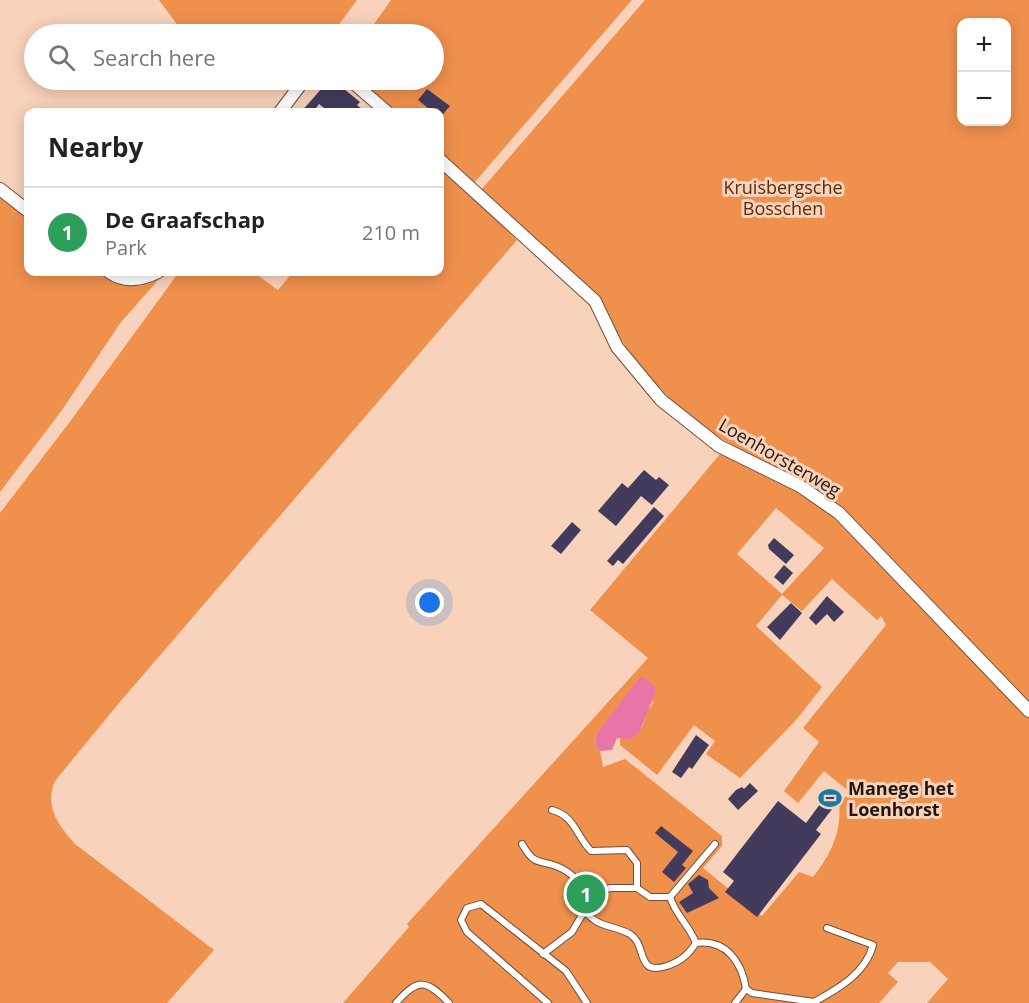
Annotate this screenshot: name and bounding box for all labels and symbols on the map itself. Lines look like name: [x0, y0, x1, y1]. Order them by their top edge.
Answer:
park label: Kruisbergsche Bosschen: [723, 175, 843, 220]
street label: Loenhorsterweg: [715, 412, 845, 502]
your location: [415, 588, 444, 617]
place label: Manege het Loenhorst: [848, 776, 954, 821]
sports icon: Manege het Loenhorst: [817, 785, 843, 811]
pin: 1: [566, 872, 606, 916]

